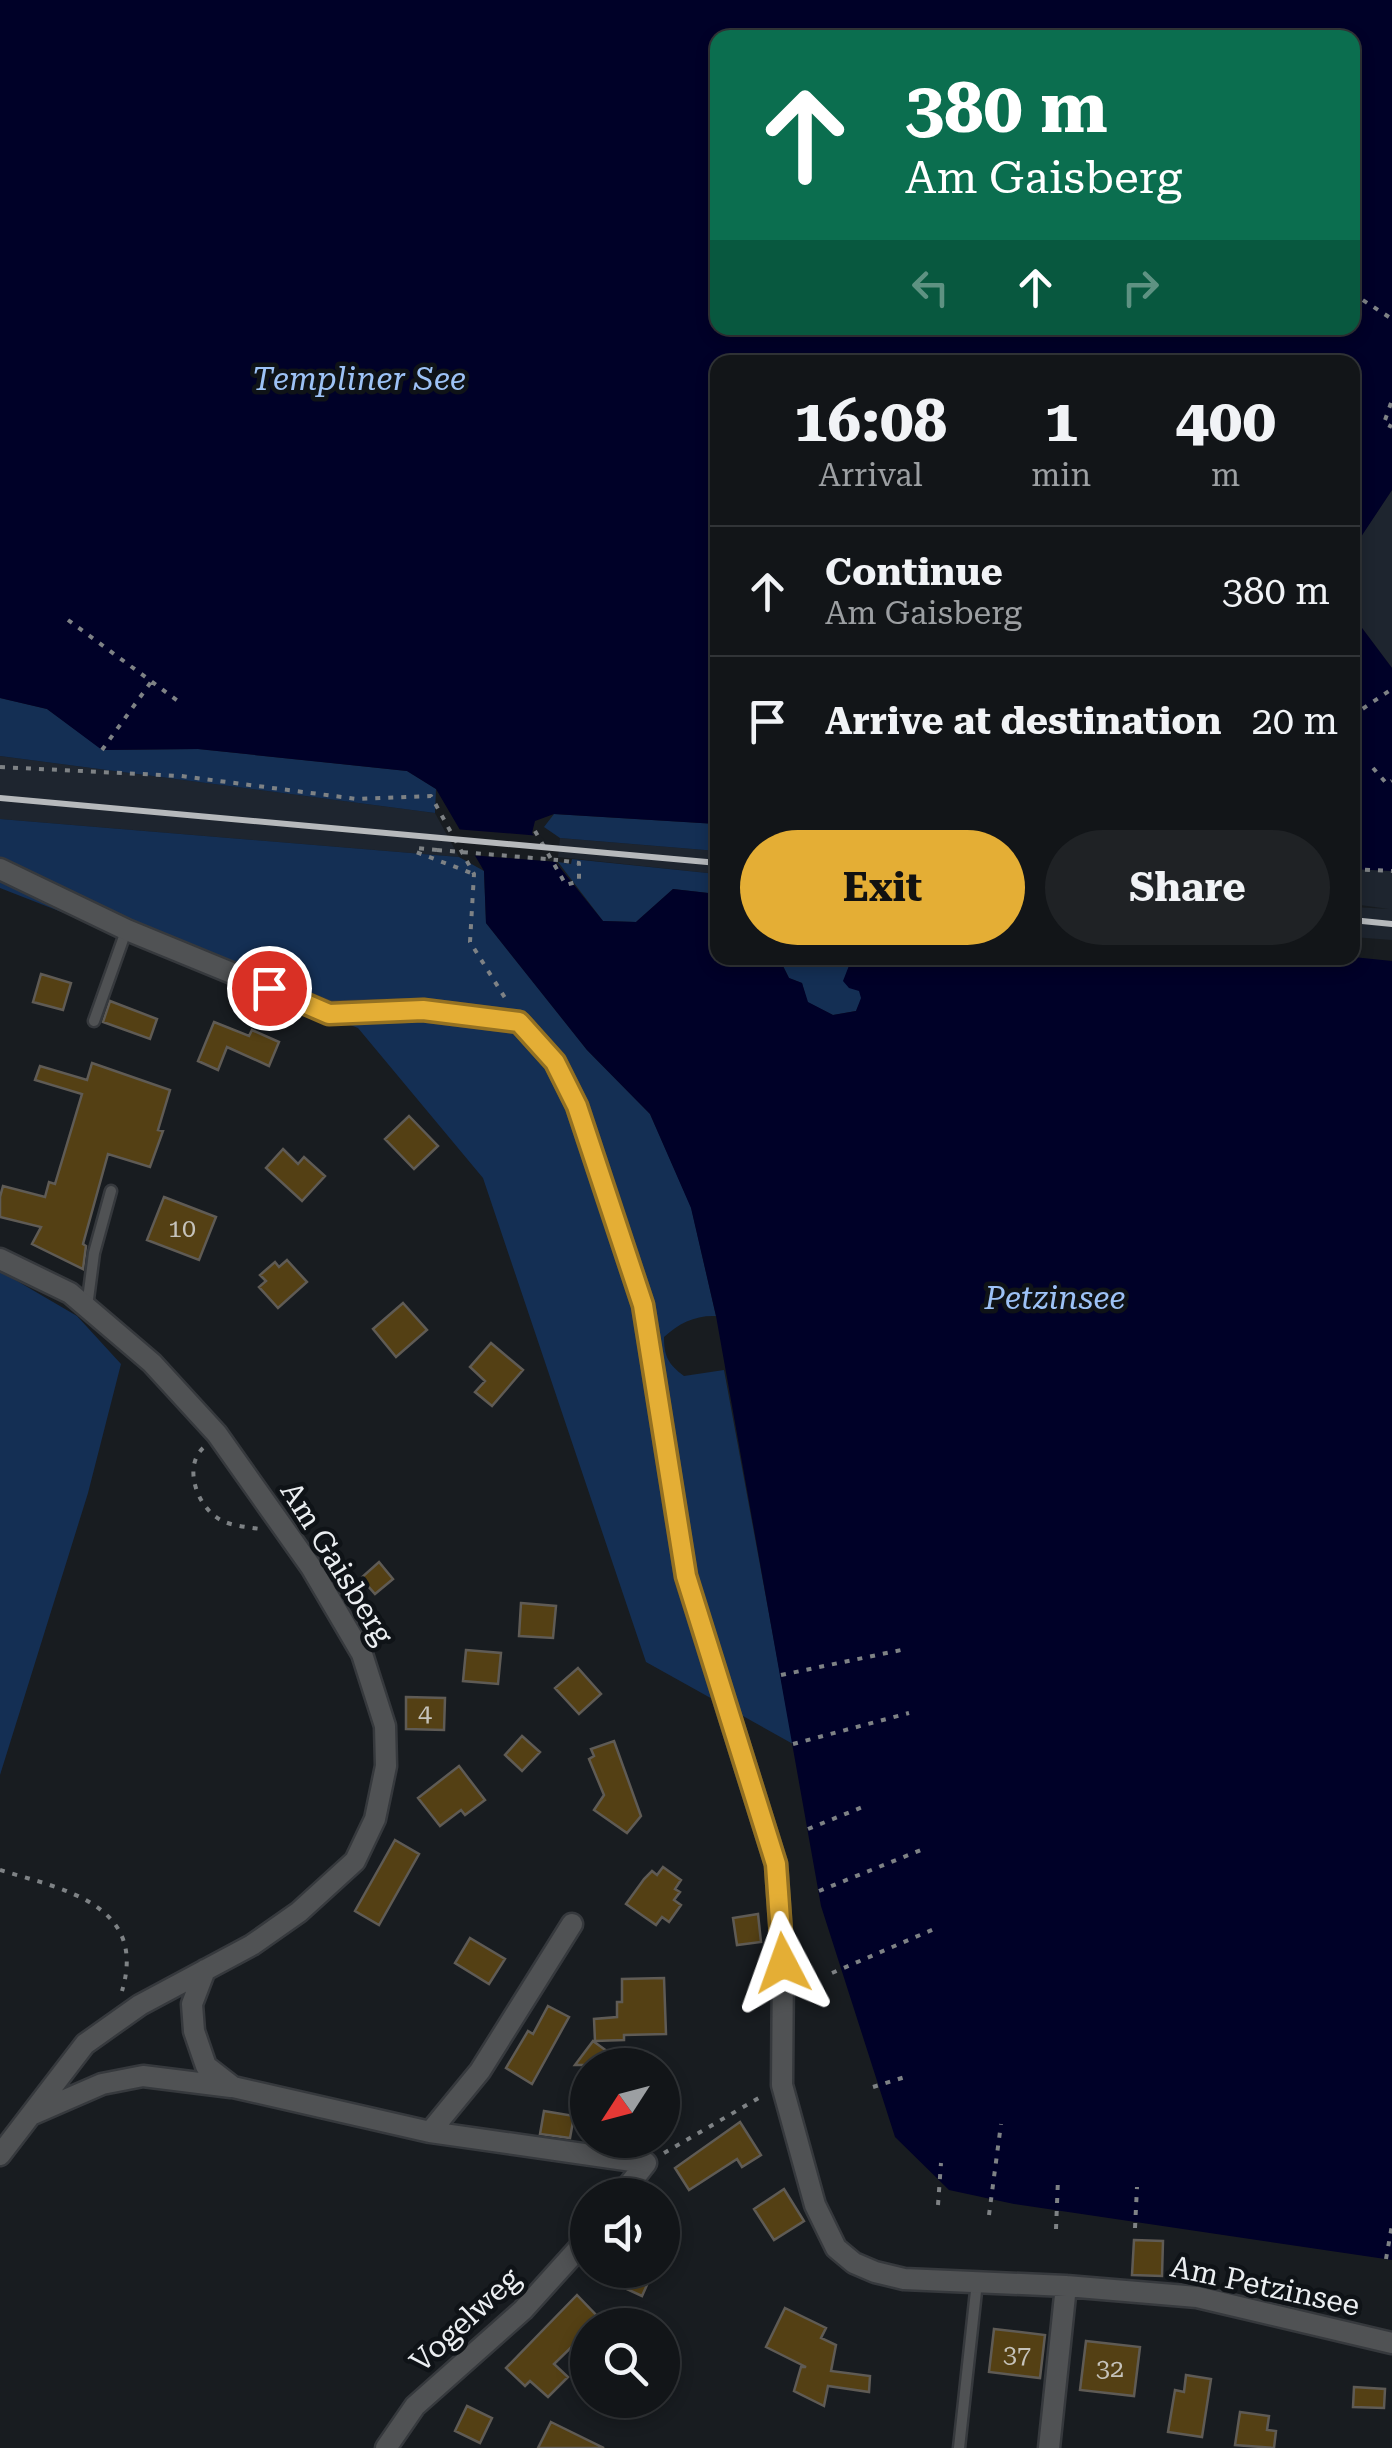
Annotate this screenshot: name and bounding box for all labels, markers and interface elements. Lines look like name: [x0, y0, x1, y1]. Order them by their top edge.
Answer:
text: 380 m: [905, 67, 1108, 149]
icon: ahead: [740, 70, 870, 200]
text: Am Gaisberg: [905, 151, 1182, 204]
icon: left: [903, 260, 958, 315]
icon: ahead: [1008, 260, 1063, 315]
icon: right: [1113, 260, 1168, 315]
water label: Templiner See: [252, 360, 466, 398]
text: 16:08: [794, 385, 947, 456]
text: 1: [1044, 385, 1078, 456]
text: 400: [1175, 385, 1276, 456]
text: Arrival: [819, 456, 923, 494]
text: min: [1031, 456, 1091, 494]
text: m: [1211, 456, 1240, 494]
text: Continue: [825, 550, 1003, 594]
icon: ahead: [740, 564, 795, 619]
text: 380 m: [1222, 569, 1330, 613]
text: Am Gaisberg: [825, 594, 1022, 632]
icon: arrive: [740, 694, 795, 749]
text: Arrive at destination: [825, 699, 1221, 743]
text: 20 m: [1251, 699, 1338, 743]
button: Exit: [740, 830, 1025, 945]
button: Share: [1045, 830, 1330, 945]
pin: [227, 946, 312, 1031]
icon: arrive: [242, 961, 297, 1016]
house number: 10: [168, 1214, 196, 1243]
water label: Petzinsee: [984, 1279, 1125, 1317]
street label: Am Gaisberg: [274, 1475, 401, 1650]
house number: 4: [418, 1699, 432, 1728]
position arrow: [731, 1911, 835, 2015]
north arrow: [570, 2048, 680, 2158]
map controls: [570, 2048, 680, 2418]
button: sound: [570, 2178, 680, 2288]
street label: Am Petzinsee: [1167, 2248, 1363, 2323]
street label: Vogelweg: [403, 2260, 527, 2379]
button: search: [570, 2308, 680, 2418]
house number: 37: [1003, 2340, 1031, 2369]
house number: 32: [1096, 2354, 1124, 2383]

